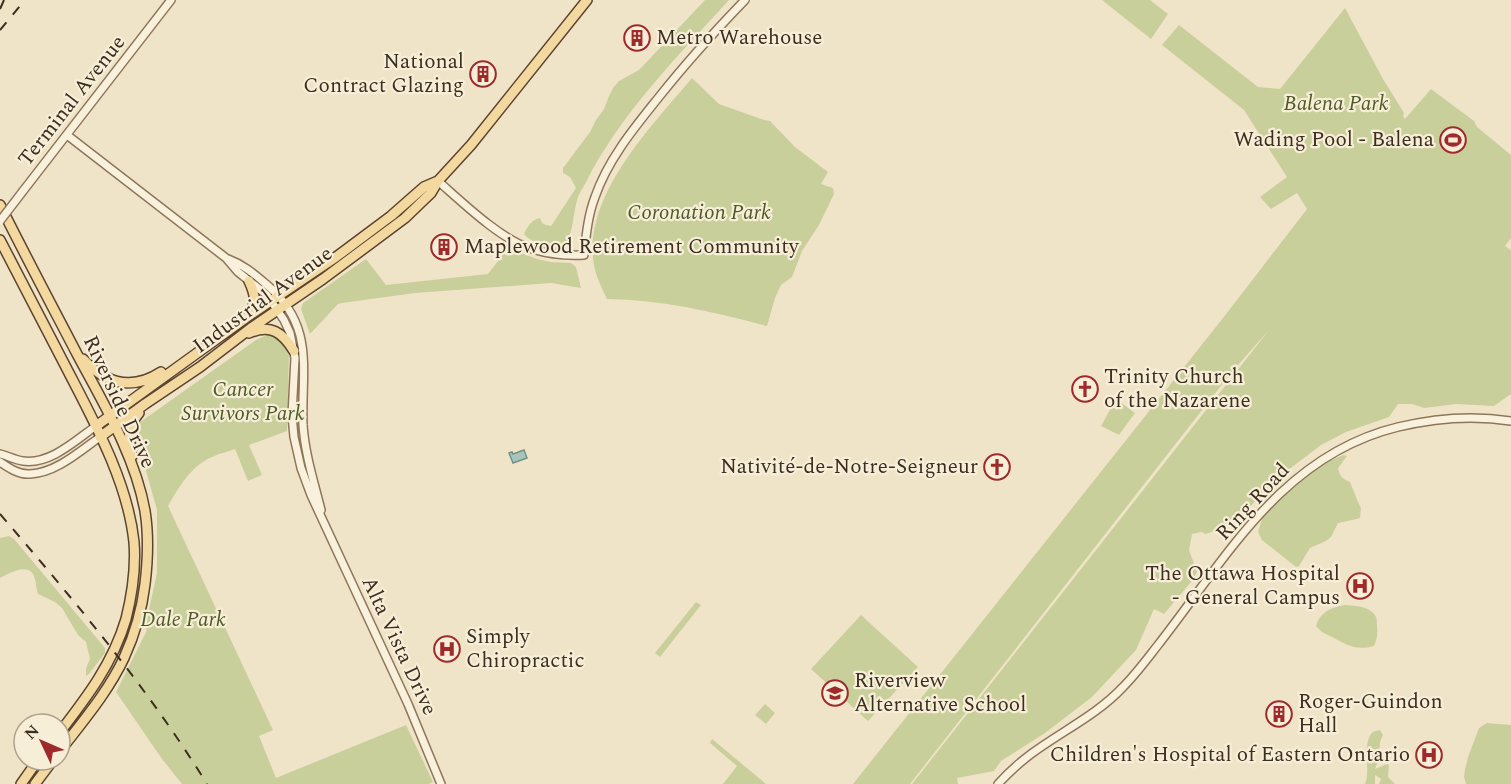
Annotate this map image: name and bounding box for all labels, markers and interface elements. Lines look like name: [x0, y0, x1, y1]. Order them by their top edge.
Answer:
place label: Metro Warehouse: [656, 22, 822, 54]
building icon: Metro Warehouse: [622, 23, 652, 53]
street label: Terminal Avenue: [10, 28, 134, 174]
place label: National Contract Glazing: [303, 46, 464, 102]
building icon: National Contract Glazing: [468, 59, 498, 89]
park label: Balena Park: [1284, 88, 1389, 120]
place label: Wading Pool - Balena: [1233, 124, 1435, 156]
sports icon: Wading Pool - Balena: [1438, 125, 1468, 155]
park label: Coronation Park: [627, 197, 771, 229]
place label: Maplewood Retirement Community: [464, 231, 800, 263]
building icon: Maplewood Retirement Community: [429, 232, 459, 262]
street label: Industrial Avenue: [186, 238, 340, 362]
street label: Riverside Drive: [74, 330, 164, 474]
place label: Trinity Church of the Nazarene: [1104, 361, 1251, 417]
park label: Cancer Survivors Park: [181, 374, 305, 430]
church icon: Trinity Church of the Nazarene: [1070, 374, 1100, 404]
place label: Nativité-de-Notre-Seigneur: [720, 451, 978, 483]
church icon: Nativité-de-Notre-Seigneur: [982, 452, 1012, 482]
street label: Ring Road: [1208, 456, 1298, 548]
place label: The Ottawa Hospital - General Campus: [1145, 558, 1340, 614]
street label: Alta Vista Drive: [353, 571, 445, 721]
hospital icon: The Ottawa Hospital - General Campus: [1345, 571, 1375, 601]
park label: Dale Park: [140, 604, 226, 636]
place label: Simply Chiropractic: [466, 621, 584, 677]
hospital icon: Simply Chiropractic: [432, 634, 462, 664]
place label: Riverview Alternative School: [854, 665, 1026, 721]
school or university icon: Riverview Alternative School: [820, 678, 850, 708]
place label: Roger-Guindon Hall: [1298, 686, 1443, 742]
building icon: Roger-Guindon Hall: [1264, 699, 1294, 729]
north arrow: [12, 712, 72, 772]
text: N: [19, 719, 45, 745]
place label: Children's Hospital of Eastern Ontario: [1050, 739, 1410, 771]
hospital icon: Children's Hospital of Eastern Ontario: [1414, 740, 1444, 770]

